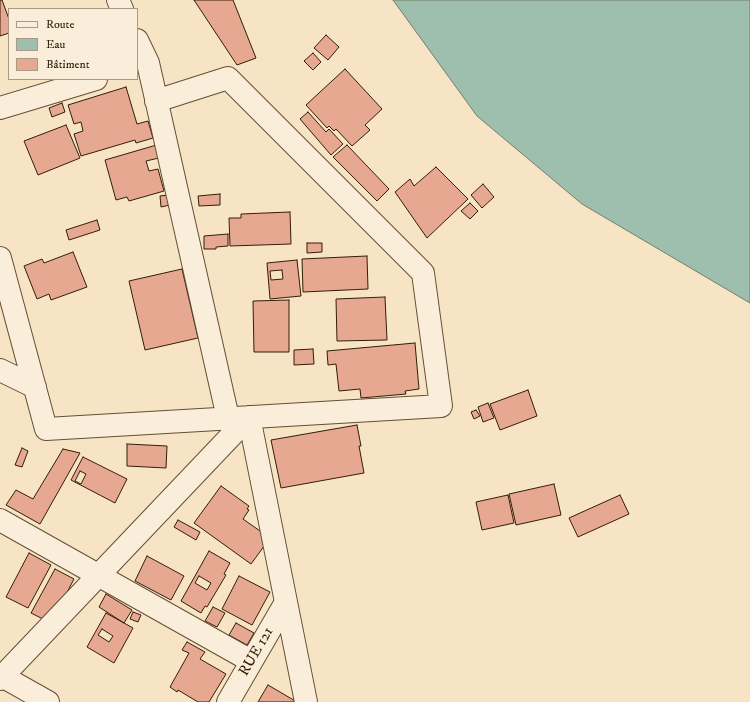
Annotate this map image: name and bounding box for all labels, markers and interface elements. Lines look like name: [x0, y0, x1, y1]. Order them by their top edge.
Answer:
legend: [8, 8, 138, 80]
text: Route: [46, 17, 74, 32]
text: Eau: [46, 37, 65, 52]
text: Bâtiment: [46, 57, 90, 72]
street label: RUE 121: [236, 624, 278, 680]

